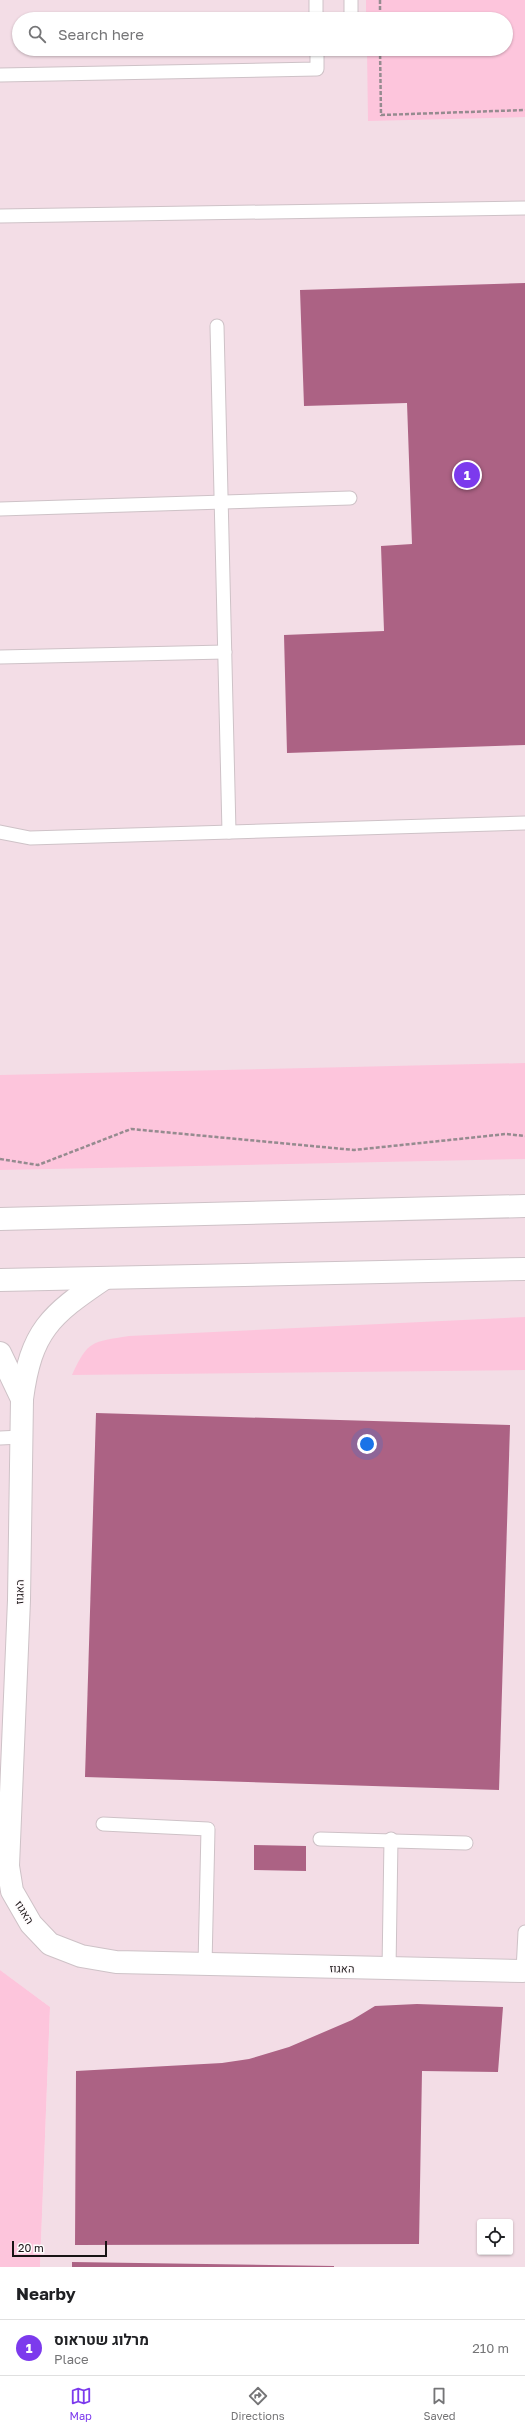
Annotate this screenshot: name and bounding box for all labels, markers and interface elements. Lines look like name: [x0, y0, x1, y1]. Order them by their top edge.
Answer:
search box: [12, 12, 513, 56]
icon: search: [26, 23, 48, 45]
text: Search here: [58, 25, 144, 43]
pin: 1: [454, 460, 480, 490]
your location: [357, 1434, 377, 1454]
street label: האגוז: [12, 1579, 26, 1605]
street label: האגוז: [13, 1898, 37, 1926]
street label: האגוז: [329, 1961, 355, 1975]
map controls: [477, 2219, 513, 2255]
button: locate: [477, 2219, 513, 2255]
scale bar: [12, 2239, 107, 2258]
text: 20 m: [18, 2241, 44, 2254]
text: Nearby: [16, 2283, 76, 2304]
text: מרלוג שטראוס: [54, 2330, 149, 2348]
text: 1: [26, 2340, 32, 2356]
text: 210 m: [472, 2340, 509, 2356]
text: Place: [54, 2351, 89, 2367]
tab: Map: [69, 2385, 92, 2422]
tab: Directions: [231, 2385, 285, 2422]
tab: Saved: [423, 2385, 456, 2422]

